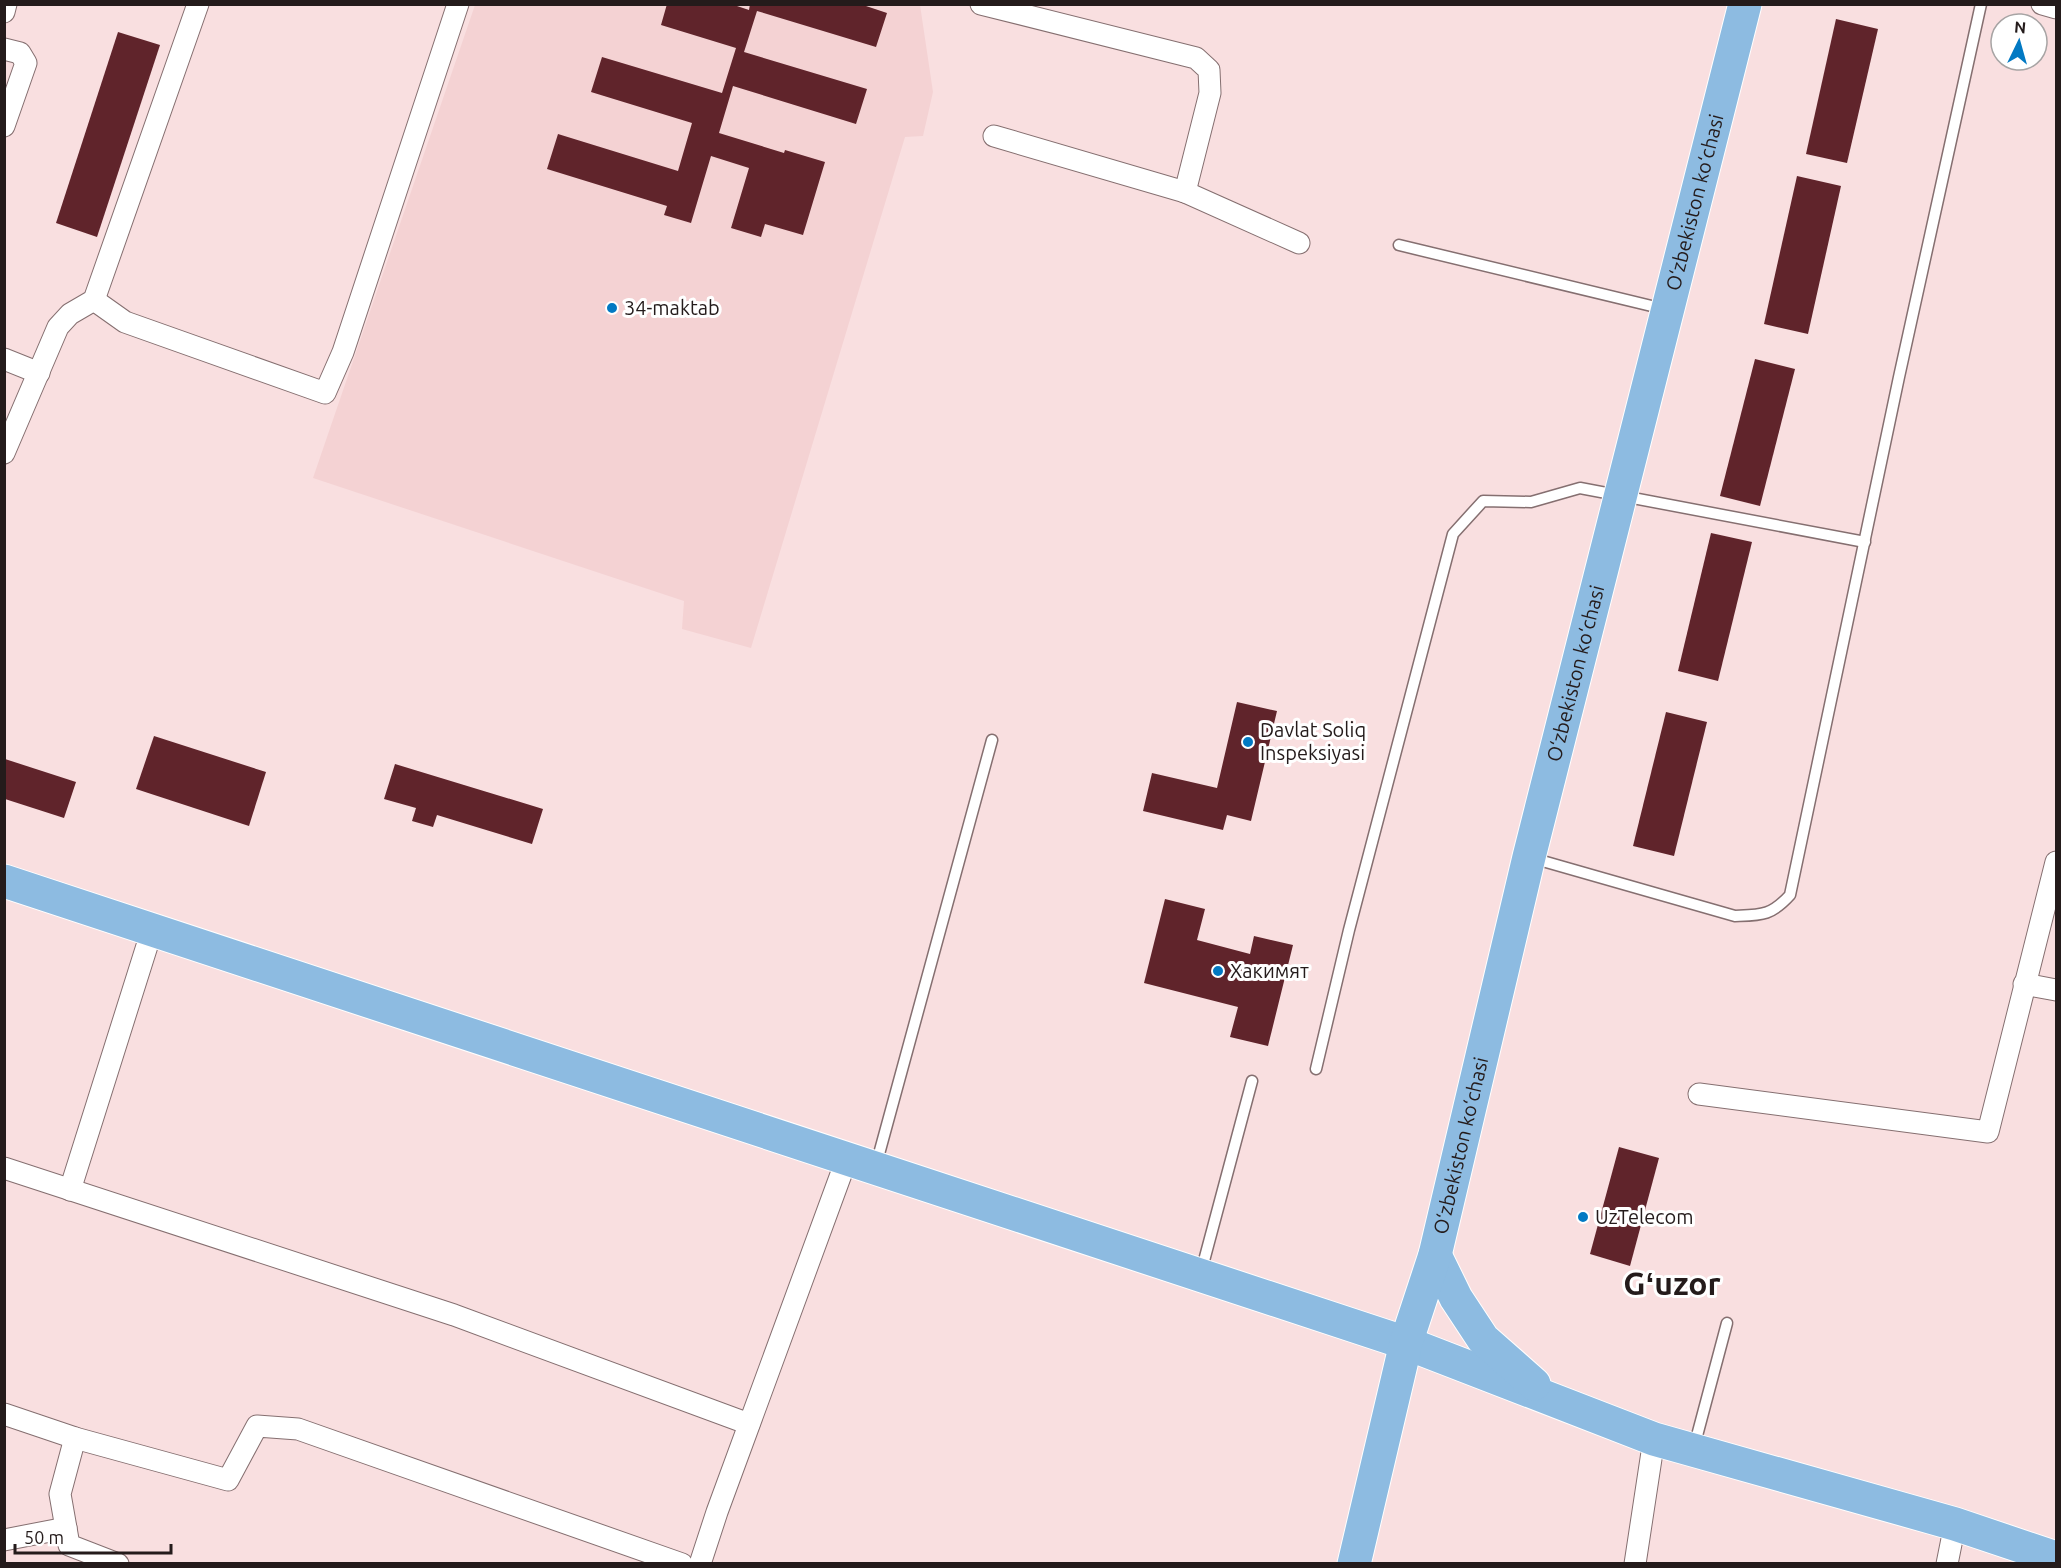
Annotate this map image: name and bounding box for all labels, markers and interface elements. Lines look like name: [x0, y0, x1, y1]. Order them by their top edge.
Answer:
north arrow: [1989, 12, 2049, 72]
text: N: [2014, 18, 2027, 37]
street label: O‘zbekiston ko‘chasi: [1661, 111, 1728, 293]
place label: 34-maktab: [624, 296, 720, 319]
marker: 34-maktab: [605, 301, 619, 315]
street label: O‘zbekiston ko‘chasi: [1542, 583, 1608, 764]
place label: Davlat Soliq Inspeksiyasi: [1260, 718, 1366, 764]
marker: Davlat Soliq Inspeksiyasi: [1241, 735, 1255, 749]
place label: Хакимят: [1230, 959, 1309, 982]
marker: Хакимят: [1211, 964, 1225, 978]
street label: O‘zbekiston ko‘chasi: [1428, 1055, 1492, 1236]
place label: UzTelecom: [1595, 1205, 1693, 1228]
marker: UzTelecom: [1576, 1210, 1590, 1224]
district label: Gʻuzor: [1623, 1265, 1721, 1301]
scale bar: [15, 1517, 171, 1555]
text: 50 m: [24, 1527, 64, 1547]

